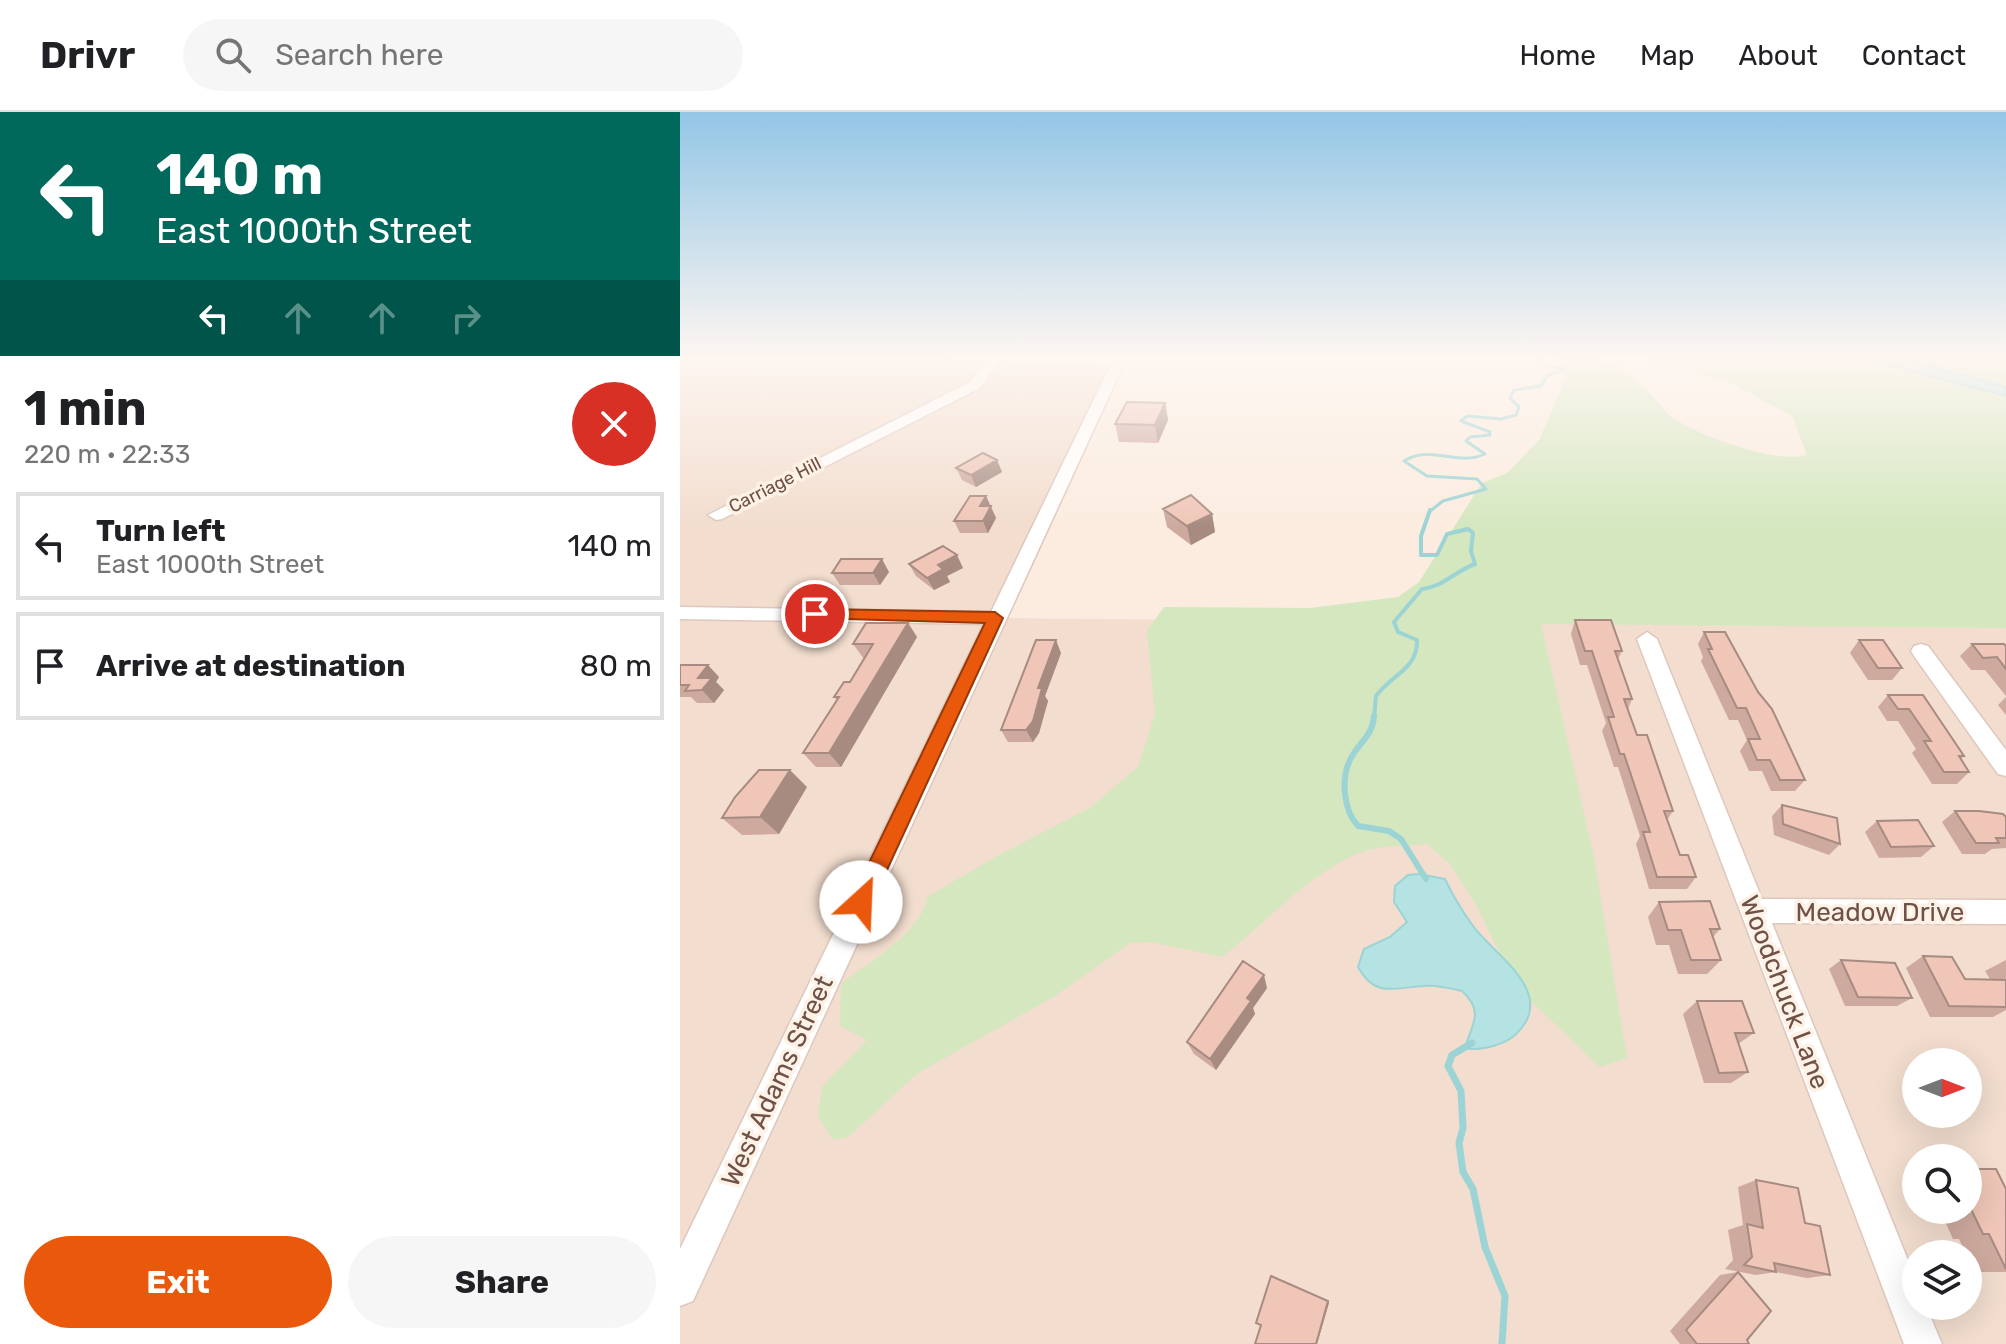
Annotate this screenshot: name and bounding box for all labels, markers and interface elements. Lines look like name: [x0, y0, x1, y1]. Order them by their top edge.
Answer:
search box: [183, 19, 743, 91]
text: Drivr: [40, 32, 135, 78]
icon: search: [211, 33, 255, 77]
text: Search here: [275, 37, 444, 73]
text: Home: [1519, 39, 1596, 72]
text: Map: [1640, 39, 1694, 72]
text: About: [1738, 39, 1818, 72]
text: Contact: [1862, 39, 1966, 72]
text: 140 m: [156, 142, 323, 208]
icon: left: [24, 144, 128, 248]
text: East 1000th Street: [156, 209, 472, 252]
icon: left: [192, 296, 236, 340]
icon: ahead: [276, 296, 320, 340]
icon: ahead: [360, 296, 404, 340]
icon: right: [444, 296, 488, 340]
text: 1 min: [24, 380, 147, 437]
button: close: [572, 382, 656, 466]
text: 220 m · 22:33: [24, 439, 190, 470]
street label: Carriage Hill: [725, 452, 825, 518]
text: Turn left: [96, 513, 226, 549]
icon: left: [28, 524, 72, 568]
text: 140 m: [567, 528, 652, 564]
text: East 1000th Street: [96, 549, 324, 580]
pin: [781, 580, 849, 648]
icon: arrive: [793, 592, 837, 636]
icon: arrive: [28, 644, 72, 688]
text: Arrive at destination: [96, 648, 406, 684]
text: 80 m: [580, 648, 652, 684]
position arrow: [819, 860, 903, 944]
street label: Woodchuck Lane: [1733, 891, 1836, 1093]
street label: Meadow Drive: [1796, 897, 1964, 928]
street label: West Adams Street: [715, 971, 840, 1192]
north arrow: [1902, 1048, 1982, 1128]
map controls: [1902, 1048, 1982, 1320]
button: search: [1902, 1144, 1982, 1224]
button: Exit: [24, 1236, 332, 1328]
button: Share: [348, 1236, 656, 1328]
button: layers: [1902, 1240, 1982, 1320]

